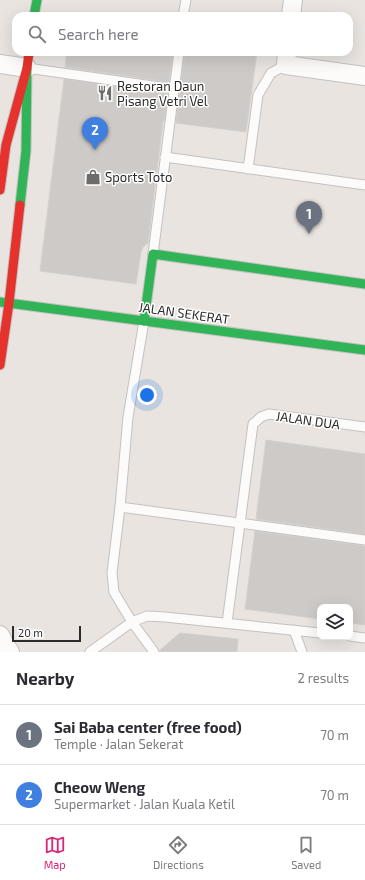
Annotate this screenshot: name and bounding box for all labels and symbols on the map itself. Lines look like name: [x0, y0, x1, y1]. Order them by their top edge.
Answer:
place label: Restoran Daun Pisang Vetri Vel: [117, 78, 208, 109]
restaurant icon: Restoran Daun Pisang Vetri Vel: [96, 84, 114, 102]
pin: 2: [82, 117, 108, 150]
shop icon: Sports Toto: [84, 168, 102, 186]
place label: Sports Toto: [105, 169, 172, 185]
pin: 1: [296, 201, 322, 234]
street label: JALAN SEKERAT: [137, 299, 231, 327]
your location: [137, 385, 157, 405]
street label: JALAN DUA: [275, 408, 341, 432]
scale bar: [12, 624, 81, 643]

